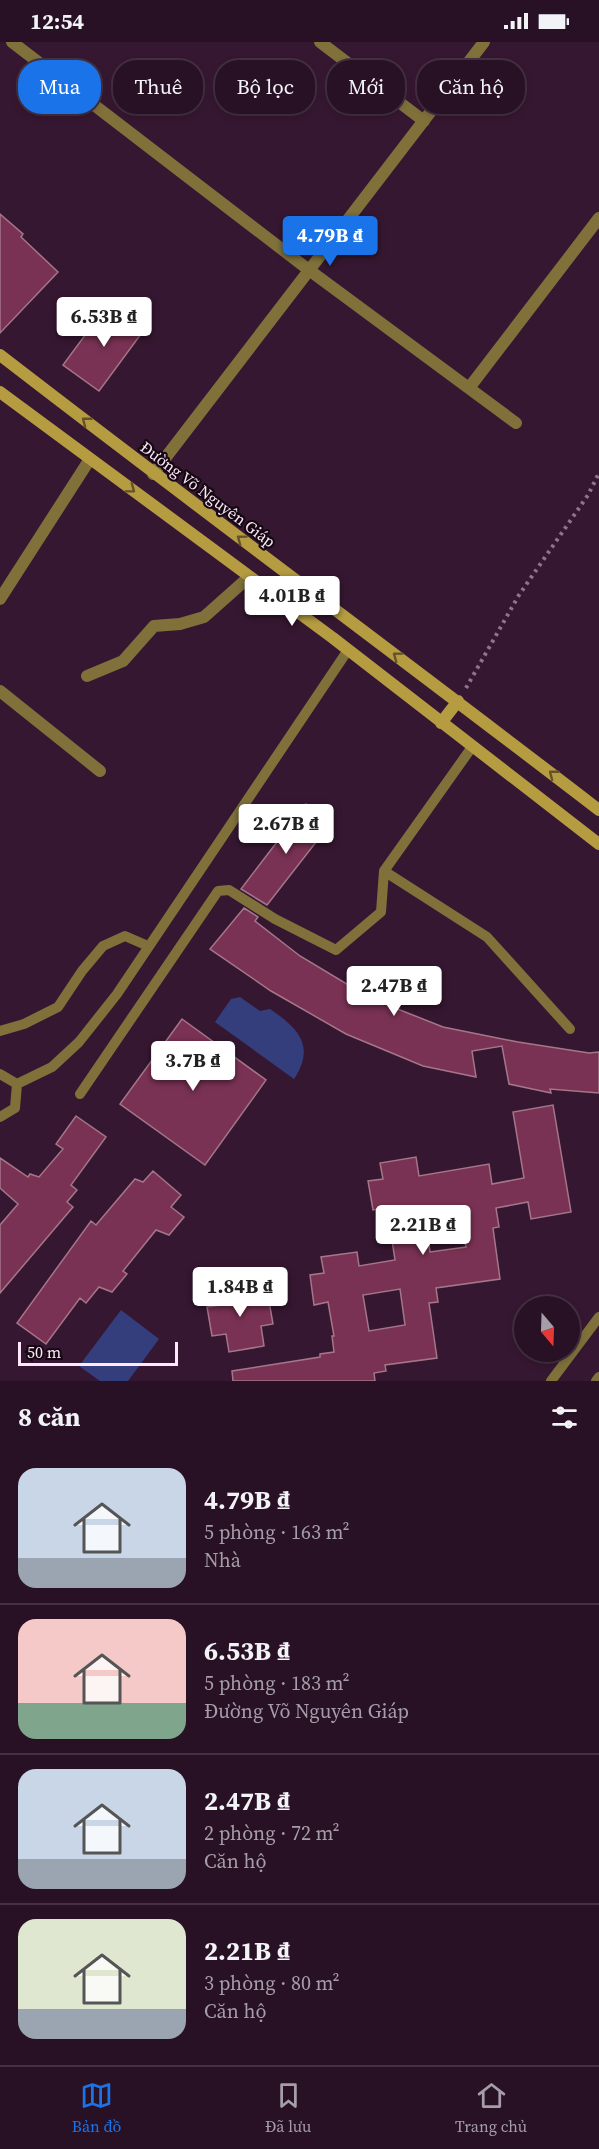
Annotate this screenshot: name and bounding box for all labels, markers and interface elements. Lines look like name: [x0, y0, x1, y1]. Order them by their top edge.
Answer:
text: 12:54: [30, 6, 84, 36]
chip: Mua: [18, 60, 101, 114]
chip: Thuê: [113, 60, 203, 114]
chip: Bộ lọc: [215, 60, 315, 114]
chip: Mới: [327, 60, 405, 114]
chip: Căn hộ: [417, 60, 525, 114]
pin: 4.79B ₫: [275, 216, 385, 267]
text: 4.79B ₫: [297, 221, 363, 249]
pin: 6.53B ₫: [49, 297, 159, 348]
text: 6.53B ₫: [71, 302, 137, 330]
one-way arrow: [82, 418, 93, 429]
street label: Đường Võ Nguyên Giáp: [136, 436, 280, 552]
one-way arrow: [124, 482, 135, 493]
one-way arrow: [237, 536, 248, 547]
pin: 4.01B ₫: [237, 576, 347, 627]
text: 4.01B ₫: [259, 581, 325, 609]
one-way arrow: [393, 652, 404, 663]
one-way arrow: [548, 771, 559, 782]
pin: 2.67B ₫: [231, 804, 341, 855]
text: 2.67B ₫: [253, 809, 319, 837]
pin: 2.47B ₫: [339, 966, 449, 1017]
text: 2.47B ₫: [361, 971, 427, 999]
pin: 3.7B ₫: [144, 1041, 242, 1092]
text: 3.7B ₫: [165, 1046, 221, 1074]
pin: 2.21B ₫: [368, 1205, 478, 1256]
text: 2.21B ₫: [390, 1210, 456, 1238]
pin: 1.84B ₫: [185, 1267, 295, 1318]
text: 1.84B ₫: [207, 1272, 273, 1300]
north arrow: [514, 1296, 580, 1362]
map controls: [514, 1296, 580, 1362]
scale bar: [18, 1339, 178, 1366]
text: 50 m: [27, 1341, 61, 1363]
text: 8 căn: [18, 1399, 81, 1435]
icon: filters: [548, 1401, 581, 1434]
text: 4.79B ₫: [204, 1482, 291, 1518]
icon: home: [66, 1492, 138, 1564]
text: 5 phòng · 163 m²: [204, 1518, 350, 1546]
text: Nhà: [204, 1546, 241, 1574]
text: 6.53B ₫: [204, 1633, 291, 1669]
icon: home: [66, 1643, 138, 1715]
text: 5 phòng · 183 m²: [204, 1669, 350, 1697]
text: Đường Võ Nguyên Giáp: [204, 1697, 409, 1725]
text: 2.47B ₫: [204, 1783, 291, 1819]
icon: home: [66, 1793, 138, 1865]
text: 2 phòng · 72 m²: [204, 1819, 340, 1847]
text: Căn hộ: [204, 1847, 266, 1875]
text: 2.21B ₫: [204, 1933, 291, 1969]
icon: home: [66, 1943, 138, 2015]
text: 3 phòng · 80 m²: [204, 1969, 340, 1997]
text: Căn hộ: [204, 1997, 266, 2025]
tab: Bản đồ: [72, 2079, 121, 2137]
tab: Đã lưu: [265, 2079, 311, 2137]
tab: Trang chủ: [455, 2079, 527, 2137]

